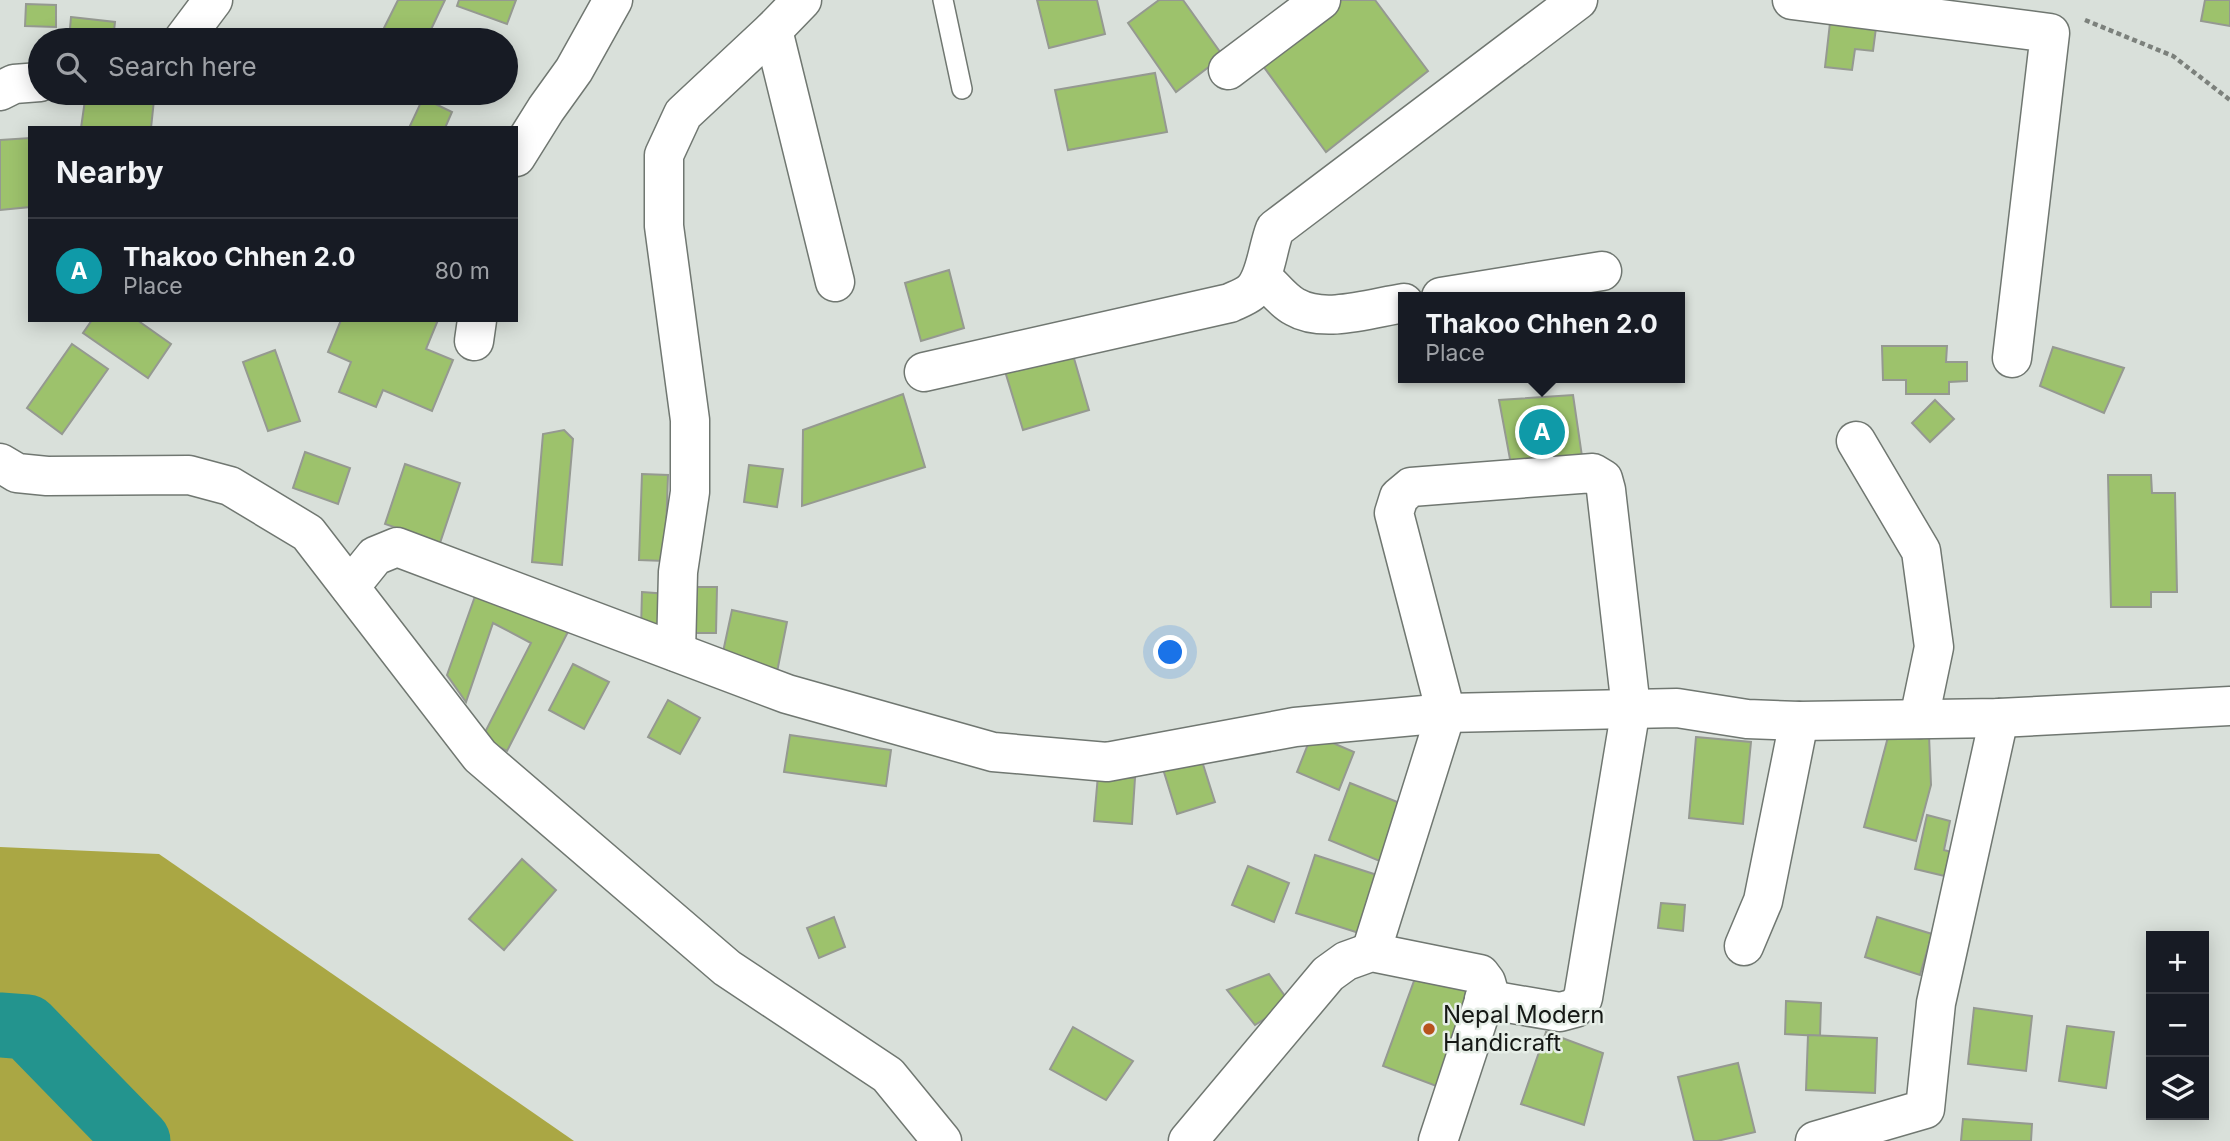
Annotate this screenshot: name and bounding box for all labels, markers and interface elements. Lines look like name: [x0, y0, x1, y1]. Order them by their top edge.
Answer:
search box: [28, 28, 518, 105]
icon: search: [52, 48, 90, 86]
text: Search here: [108, 51, 257, 82]
text: Nearby: [56, 154, 164, 190]
text: Thakoo Chhen 2.0: [123, 241, 355, 272]
text: A: [70, 257, 88, 285]
text: 80 m: [435, 257, 490, 285]
text: Place: [123, 272, 183, 300]
popup: [1398, 292, 1685, 383]
text: Thakoo Chhen 2.0: [1425, 308, 1658, 339]
text: Place: [1425, 339, 1485, 367]
pin: A: [1519, 406, 1565, 458]
your location: [1153, 635, 1187, 669]
map controls: [2146, 931, 2209, 1120]
button: +: [2146, 931, 2209, 994]
button: −: [2146, 994, 2209, 1057]
place label: Nepal Modern Handicraft: [1443, 1000, 1604, 1057]
marker: Nepal Modern Handicraft: [1421, 1021, 1437, 1037]
button: layers: [2146, 1057, 2209, 1120]

